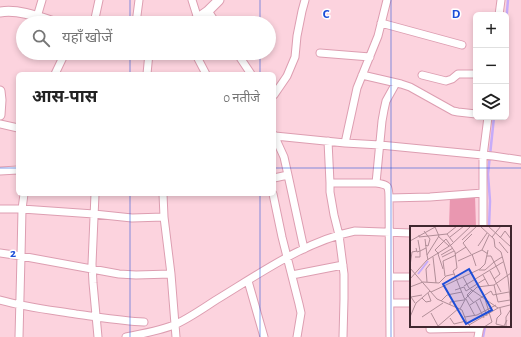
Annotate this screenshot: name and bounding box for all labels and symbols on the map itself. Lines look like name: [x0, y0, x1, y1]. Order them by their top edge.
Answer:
text: C: [323, 8, 330, 21]
text: D: [452, 8, 461, 21]
inset map: [410, 226, 511, 327]
text: 2: [10, 247, 16, 260]

